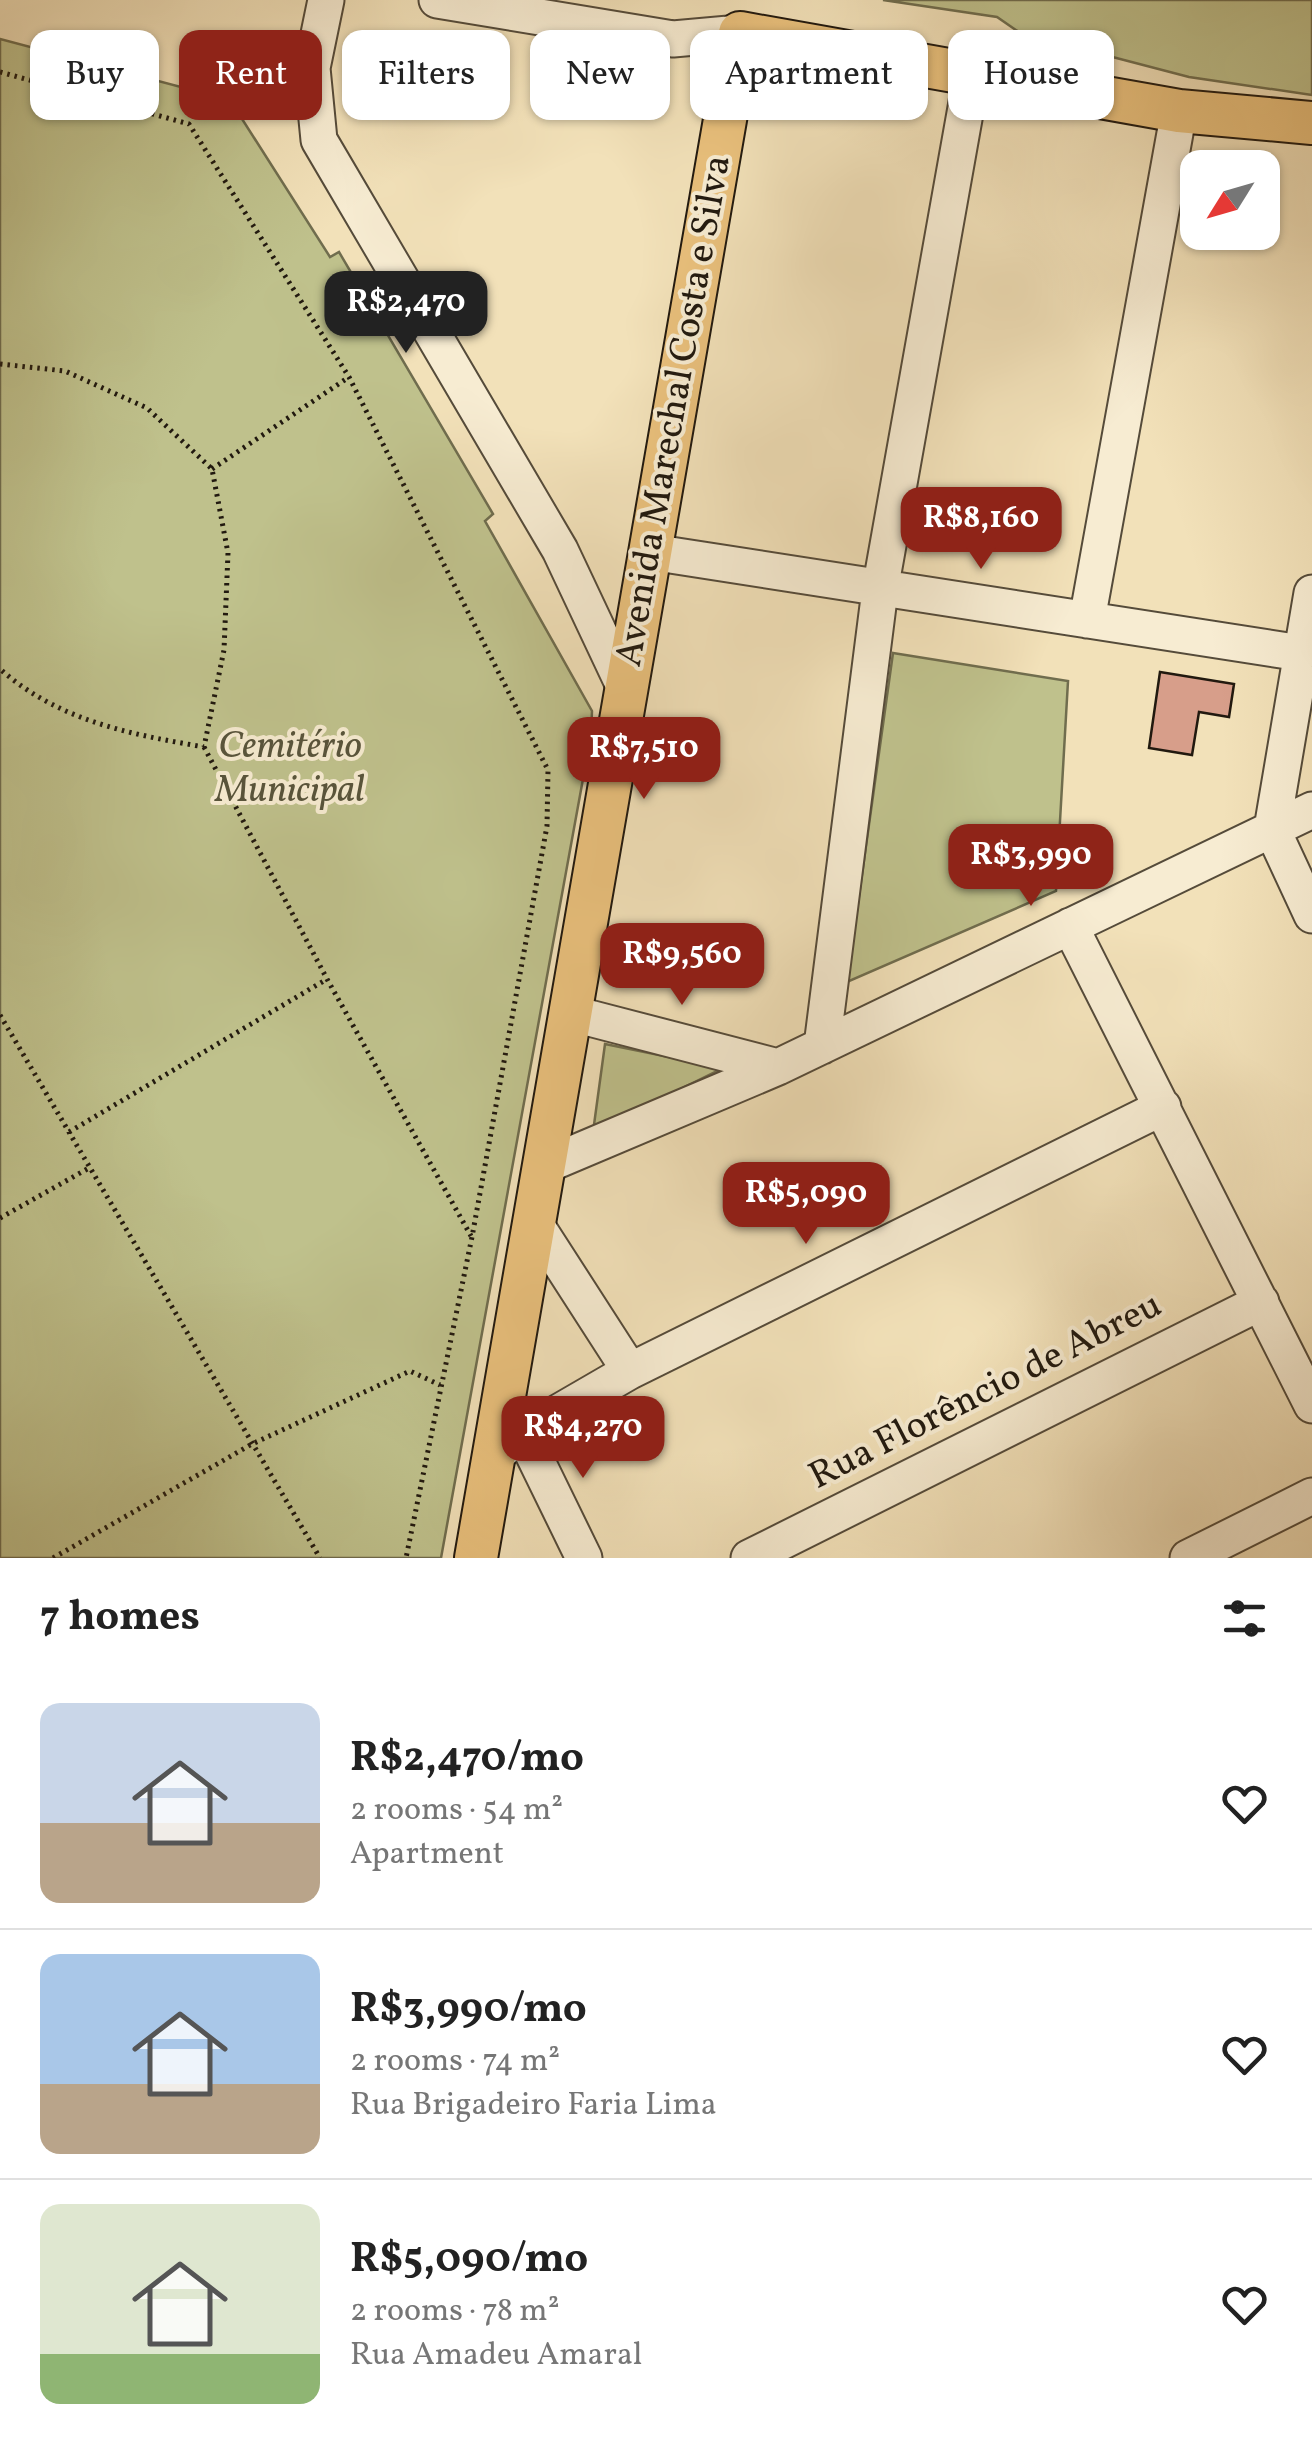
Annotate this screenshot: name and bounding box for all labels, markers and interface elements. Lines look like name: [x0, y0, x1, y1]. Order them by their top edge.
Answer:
chip: Buy: [30, 30, 159, 120]
chip: Rent: [179, 30, 322, 120]
chip: Filters: [342, 30, 510, 120]
chip: New: [530, 30, 670, 120]
chip: Apartment: [690, 30, 928, 120]
chip: House: [948, 30, 1114, 120]
north arrow: [1180, 150, 1280, 250]
map controls: [1180, 150, 1280, 250]
street label: Avenida Marechal Costa e Silva: [604, 151, 746, 671]
pin: R$2,470: [314, 271, 498, 356]
text: R$2,470: [346, 281, 466, 325]
pin: R$8,160: [889, 487, 1073, 572]
text: R$8,160: [923, 497, 1039, 541]
pin: R$7,510: [552, 717, 736, 802]
park label: Cemitério Municipal: [213, 721, 365, 818]
text: R$7,510: [589, 727, 699, 771]
pin: R$3,990: [939, 824, 1123, 909]
text: R$3,990: [970, 834, 1092, 878]
pin: R$9,560: [590, 923, 774, 1008]
text: R$9,560: [622, 933, 742, 977]
pin: R$5,090: [714, 1162, 898, 1247]
text: R$5,090: [745, 1172, 867, 1216]
street label: Rua Florêncio de Abreu: [800, 1280, 1172, 1504]
pin: R$4,270: [491, 1396, 675, 1481]
text: R$4,270: [523, 1406, 643, 1450]
text: 7 homes: [40, 1589, 200, 1648]
icon: filters: [1217, 1591, 1272, 1646]
text: R$2,470/mo: [350, 1730, 584, 1789]
icon: home: [120, 1743, 240, 1863]
icon: heart: [1217, 1776, 1272, 1831]
text: 2 rooms · 54 m²: [350, 1789, 563, 1833]
text: Apartment: [350, 1833, 504, 1877]
text: R$3,990/mo: [350, 1981, 587, 2040]
icon: home: [120, 1994, 240, 2114]
icon: heart: [1217, 2027, 1272, 2082]
text: 2 rooms · 74 m²: [350, 2040, 560, 2084]
text: Rua Brigadeiro Faria Lima: [350, 2084, 717, 2128]
text: R$5,090/mo: [350, 2231, 588, 2290]
icon: home: [120, 2244, 240, 2364]
icon: heart: [1217, 2277, 1272, 2332]
text: 2 rooms · 78 m²: [350, 2290, 560, 2334]
text: Rua Amadeu Amaral: [350, 2334, 642, 2378]

